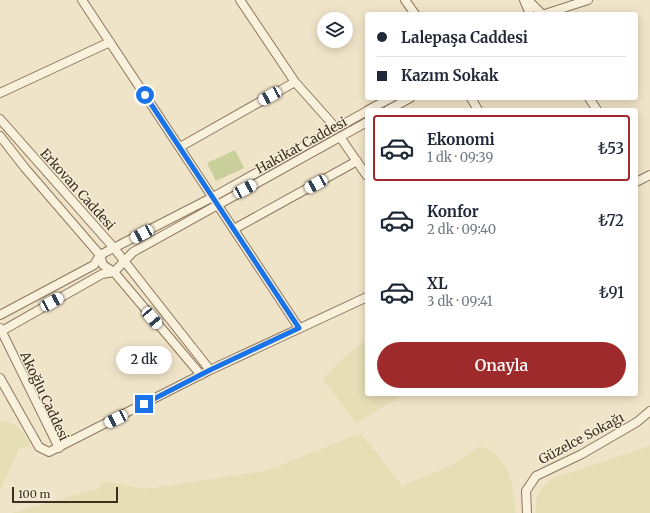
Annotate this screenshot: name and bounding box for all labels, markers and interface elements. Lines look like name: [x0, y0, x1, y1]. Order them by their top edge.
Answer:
map controls: [317, 12, 353, 48]
button: layers: [317, 12, 353, 48]
text: Lalepaşa Caddesi: [401, 28, 528, 47]
text: Kazım Sokak: [401, 66, 498, 85]
car: [257, 85, 283, 107]
route start: [136, 86, 154, 104]
street label: Hakikat Caddesi: [253, 113, 350, 178]
icon: car: [379, 130, 415, 166]
text: Ekonomi: [427, 130, 495, 149]
text: ₺53: [598, 139, 624, 158]
street label: Erkovan Caddesi: [37, 145, 119, 234]
text: 1 dk · 09:39: [427, 149, 493, 166]
car: [303, 173, 329, 195]
car: [232, 178, 258, 200]
icon: car: [379, 202, 415, 238]
text: Konfor: [427, 202, 479, 221]
text: ₺72: [598, 211, 624, 230]
text: 2 dk · 09:40: [427, 221, 496, 238]
car: [129, 223, 155, 245]
icon: car: [379, 274, 415, 310]
text: XL: [427, 274, 448, 293]
text: ₺91: [599, 283, 624, 302]
car: [39, 291, 65, 313]
text: 3 dk · 09:41: [427, 293, 493, 310]
car: [140, 305, 164, 331]
button: Onayla: [377, 342, 626, 388]
callout: 2 dk: [116, 346, 172, 374]
street label: Akoğlu Caddesi: [16, 348, 73, 444]
text: 2 dk: [131, 351, 157, 368]
route end: [135, 395, 153, 413]
car: [103, 408, 129, 430]
street label: Güzelce Sokağı: [536, 409, 627, 468]
scale bar: [12, 485, 118, 504]
text: 100 m: [18, 487, 50, 501]

